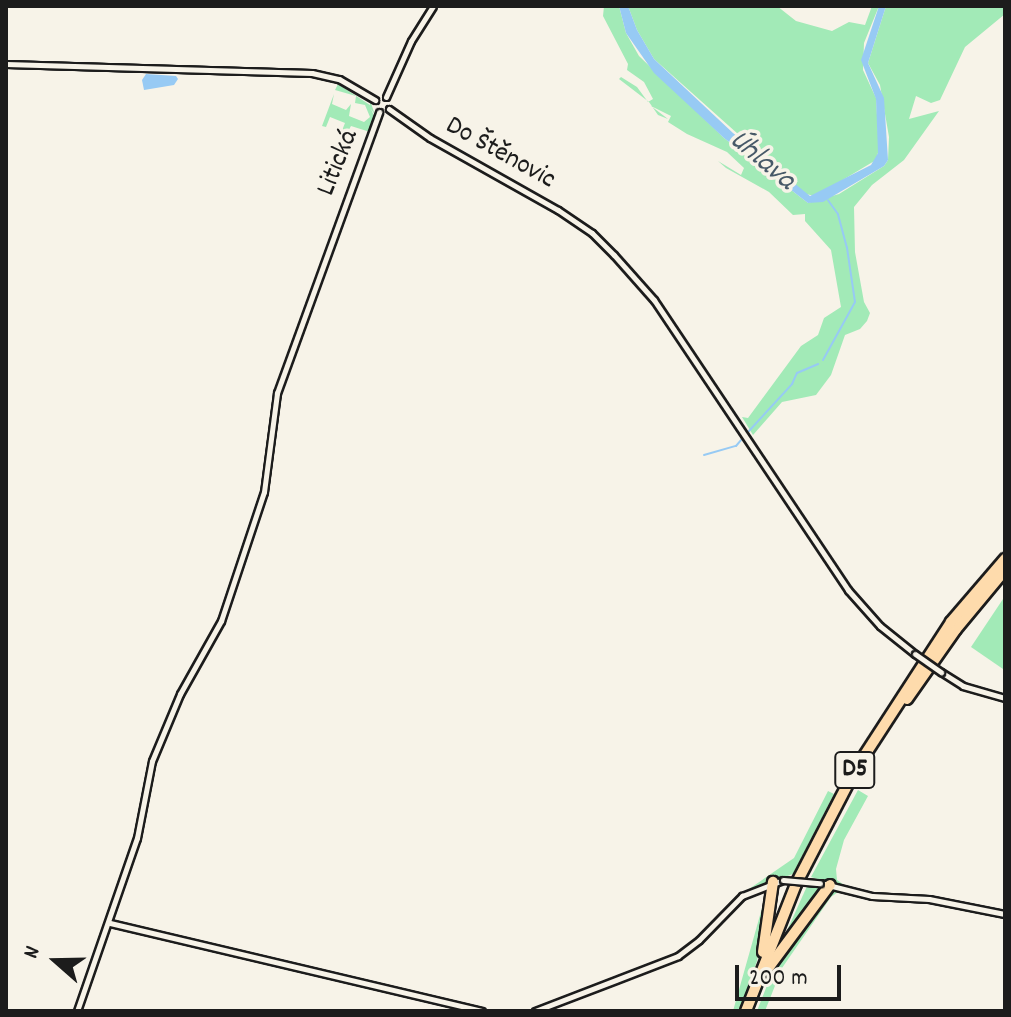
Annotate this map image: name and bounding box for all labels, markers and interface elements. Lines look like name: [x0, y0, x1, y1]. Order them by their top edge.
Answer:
street label: Do Štěnovic: [439, 110, 561, 198]
water label: Úhlava: [721, 124, 801, 200]
street label: Litická: [311, 125, 367, 201]
road number: D5: [833, 748, 877, 792]
north arrow: [16, 921, 96, 1001]
text: N: [17, 942, 49, 963]
scale bar: [739, 949, 845, 999]
text: 200 m: [749, 962, 808, 996]

